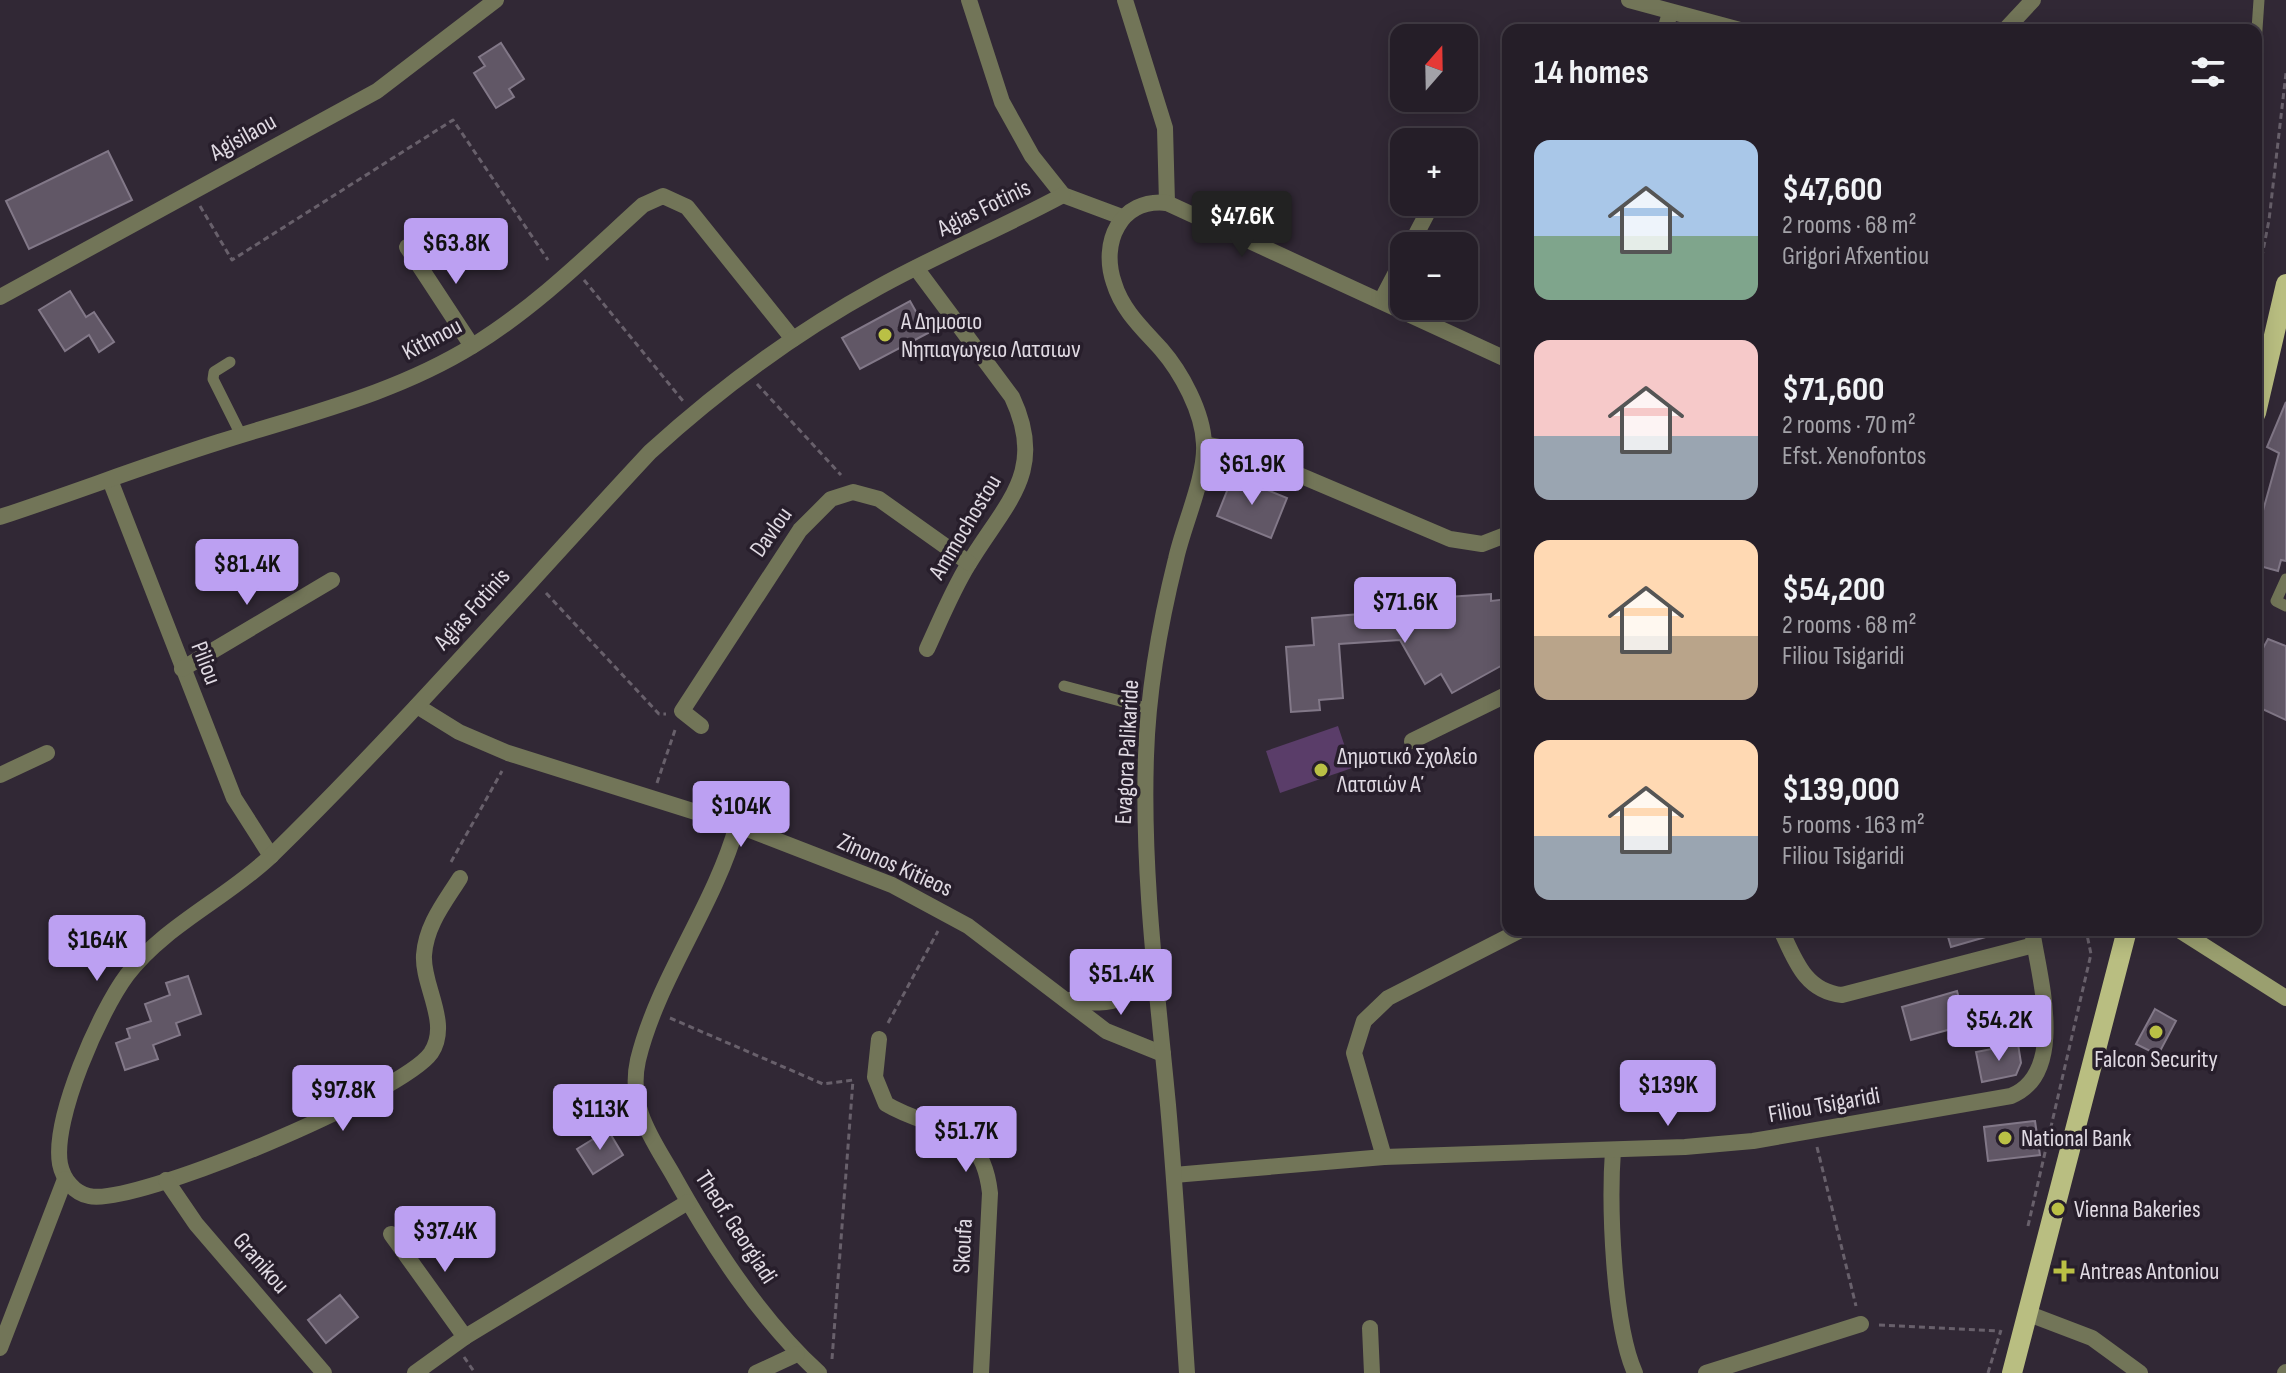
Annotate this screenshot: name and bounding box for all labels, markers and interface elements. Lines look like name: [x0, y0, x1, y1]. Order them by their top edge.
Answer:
north arrow: [1390, 24, 1478, 112]
map controls: [1390, 24, 1478, 320]
icon: filters: [2186, 50, 2230, 94]
text: 14 homes: [1534, 52, 1649, 93]
street label: Agisilaou: [204, 107, 281, 167]
button: +: [1390, 128, 1478, 216]
text: $47,600: [1782, 169, 1883, 210]
icon: home: [1598, 172, 1694, 268]
street label: Agias Fotinis: [932, 173, 1035, 243]
pin: $47.6K: [1177, 191, 1307, 259]
text: $47.6K: [1210, 201, 1274, 232]
text: 2 rooms · 68 m²: [1782, 210, 1917, 241]
pin: $63.8K: [391, 218, 521, 286]
text: $63.8K: [422, 228, 490, 259]
button: −: [1390, 232, 1478, 320]
text: Grigori Afxentiou: [1782, 241, 1929, 272]
place label: Α Δημοσιο Νηπιαγωγειο Λατσιων: [900, 307, 1080, 364]
street label: Kithnou: [397, 311, 467, 367]
marker: Α Δημοσιο Νηπιαγωγειο Λατσιων: [876, 326, 894, 344]
text: $71,600: [1782, 369, 1884, 410]
icon: home: [1598, 372, 1694, 468]
text: 2 rooms · 70 m²: [1782, 410, 1916, 441]
pin: $61.9K: [1187, 439, 1317, 507]
text: Efst. Xenofontos: [1782, 441, 1926, 472]
text: $61.9K: [1218, 449, 1286, 480]
street label: Ammochostou: [922, 469, 1008, 586]
street label: Davlou: [744, 501, 798, 563]
pin: $81.4K: [182, 539, 312, 607]
text: $81.4K: [213, 549, 281, 580]
street label: Agias Fotinis: [427, 562, 516, 657]
text: $54,200: [1782, 569, 1885, 610]
icon: home: [1598, 572, 1694, 668]
pin: $71.6K: [1340, 577, 1470, 645]
text: $71.6K: [1372, 587, 1438, 618]
text: 2 rooms · 68 m²: [1782, 610, 1917, 641]
street label: Piliou: [185, 637, 227, 689]
text: Filiou Tsigaridi: [1782, 641, 1904, 672]
street label: Evagora Palikaride: [1109, 679, 1145, 825]
place label: Δημοτικό Σχολείο Λατσιών Α΄: [1336, 742, 1478, 799]
marker: Δημοτικό Σχολείο Λατσιών Α΄: [1312, 761, 1330, 779]
text: $139,000: [1782, 769, 1900, 810]
icon: home: [1598, 772, 1694, 868]
pin: $104K: [685, 781, 797, 849]
text: $104K: [711, 791, 771, 822]
text: 5 rooms · 163 m²: [1782, 810, 1925, 841]
street label: Zinonos Kitieos: [833, 827, 957, 903]
text: Filiou Tsigaridi: [1782, 841, 1904, 872]
pin: $164K: [41, 915, 153, 983]
text: $164K: [67, 925, 127, 956]
pin: $51.4K: [1056, 949, 1186, 1017]
text: $51.4K: [1088, 959, 1154, 990]
pin: $54.2K: [1934, 995, 2064, 1063]
text: $54.2K: [1965, 1005, 2033, 1036]
marker: Falcon Security: [2147, 1023, 2165, 1041]
place label: Falcon Security: [2094, 1045, 2218, 1074]
pin: $139K: [1612, 1060, 1724, 1128]
pin: $97.8K: [278, 1065, 408, 1133]
text: $139K: [1638, 1070, 1698, 1101]
text: $97.8K: [310, 1075, 376, 1106]
street label: Filiou Tsigaridi: [1766, 1081, 1882, 1129]
pin: $113K: [544, 1084, 656, 1152]
text: $113K: [571, 1094, 629, 1125]
pin: $51.7K: [901, 1106, 1031, 1174]
text: $51.7K: [934, 1116, 998, 1147]
place label: National Bank: [2021, 1124, 2131, 1153]
marker: National Bank: [1996, 1129, 2014, 1147]
street label: Theof. Georgiadi: [689, 1165, 783, 1289]
place label: Vienna Bakeries: [2074, 1195, 2201, 1224]
marker: Vienna Bakeries: [2049, 1200, 2067, 1218]
pin: $37.4K: [380, 1206, 510, 1274]
text: $37.4K: [413, 1216, 477, 1247]
street label: Skoufa: [947, 1218, 979, 1274]
street label: Granikou: [227, 1227, 295, 1299]
place label: Antreas Antoniou: [2079, 1257, 2219, 1286]
marker: Antreas Antoniou: [2055, 1262, 2073, 1280]

